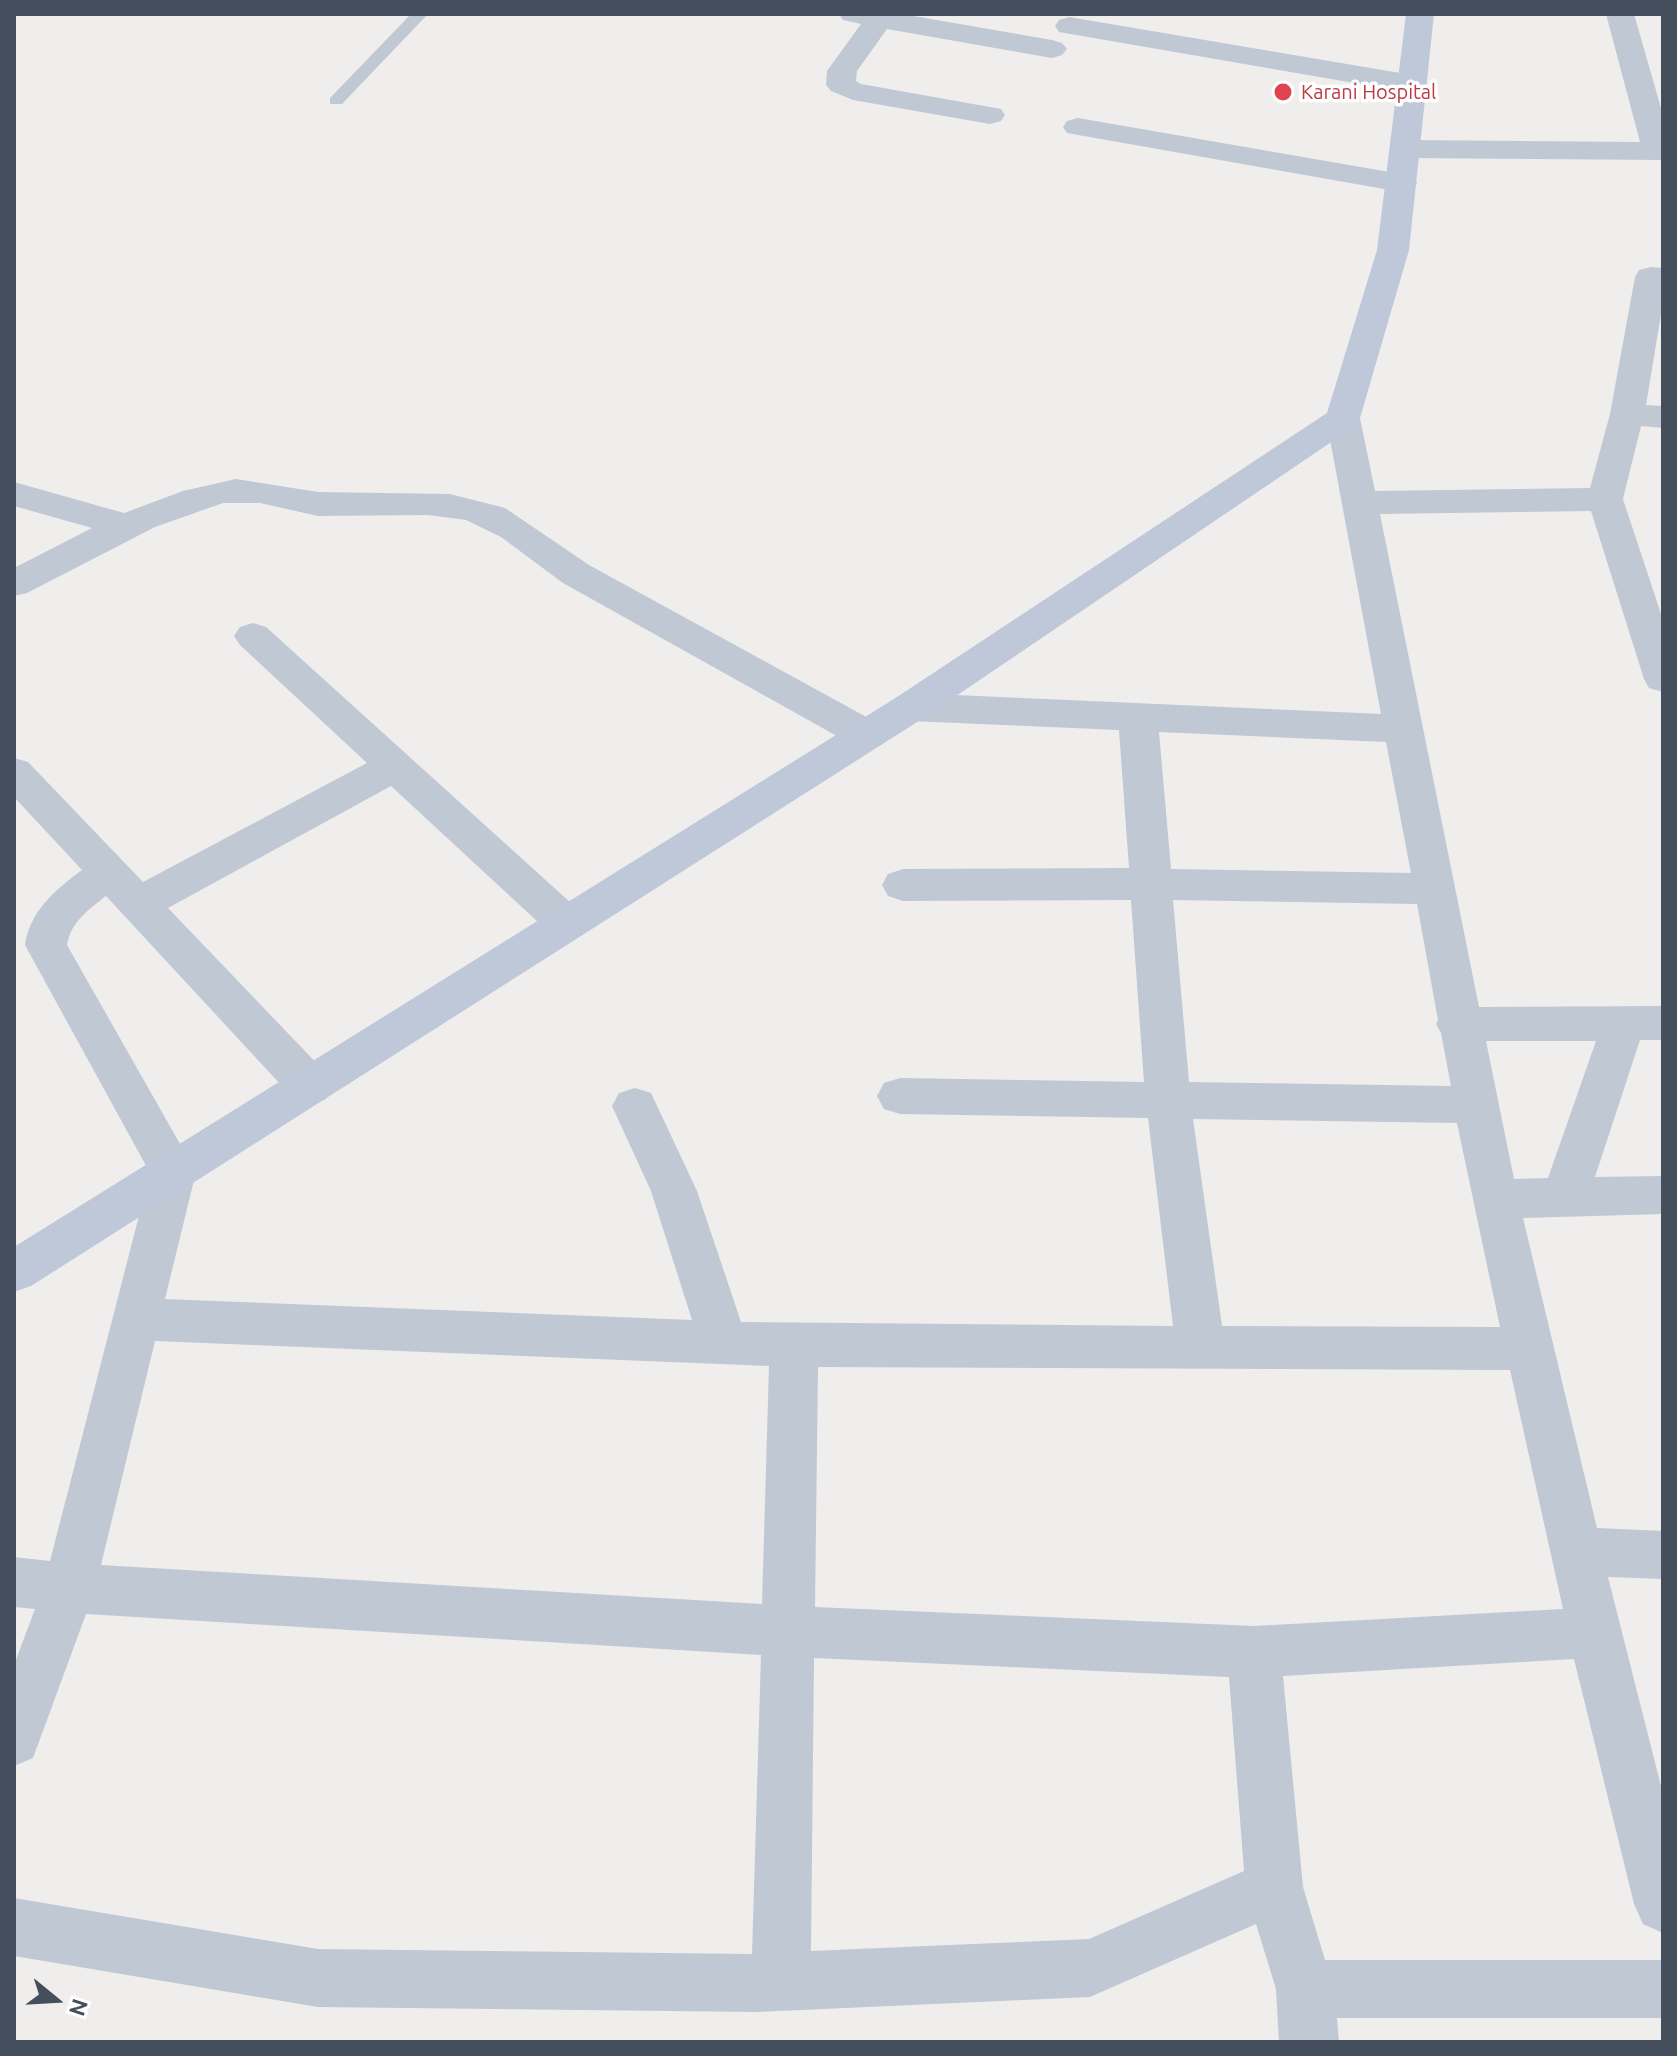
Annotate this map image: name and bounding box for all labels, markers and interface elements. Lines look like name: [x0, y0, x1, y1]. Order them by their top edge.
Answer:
place label: Karani Hospital: [1301, 80, 1436, 104]
marker: Karani Hospital: [1272, 81, 1294, 103]
north arrow: [16, 1960, 96, 2040]
text: N: [65, 1996, 94, 2019]

